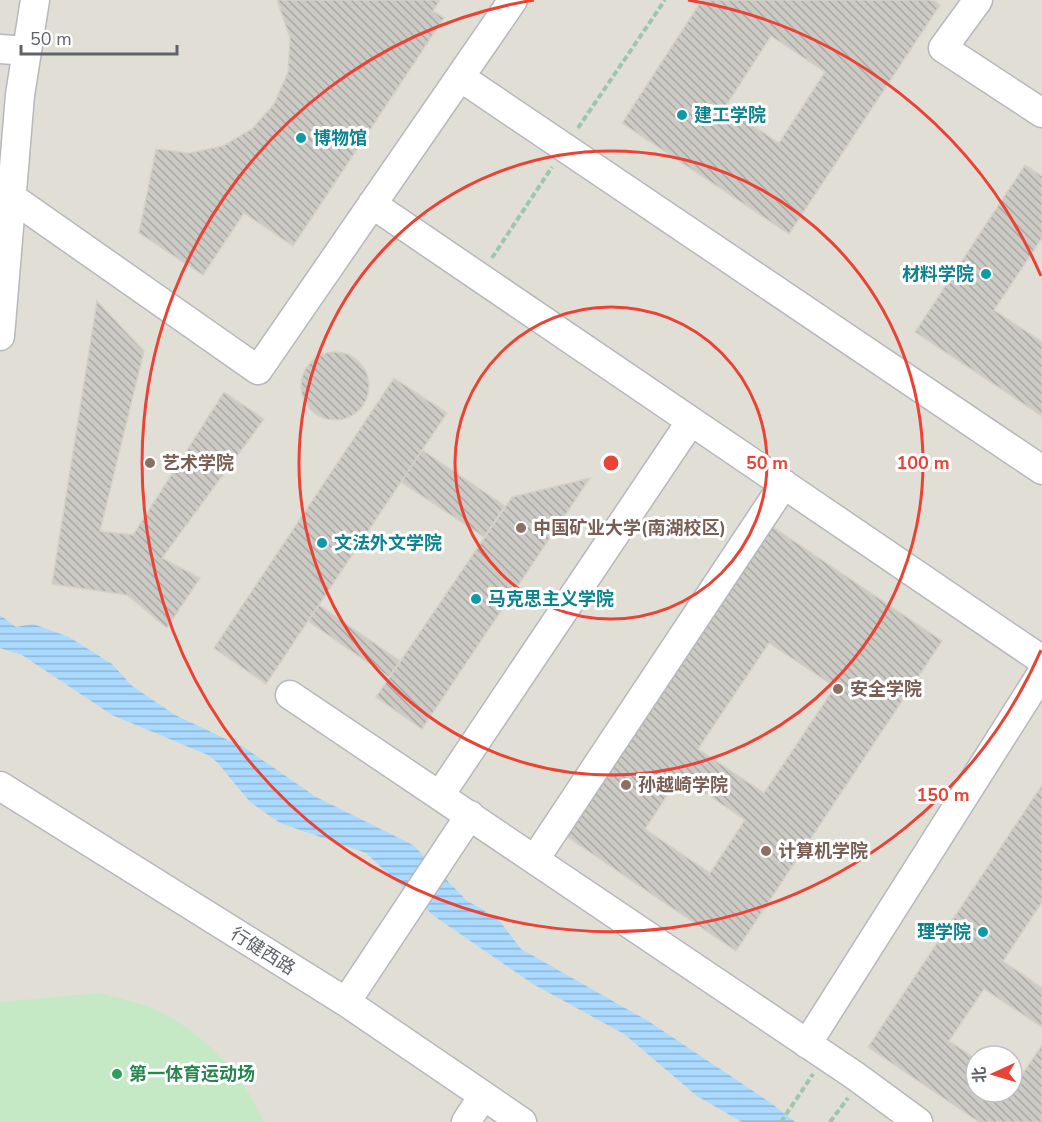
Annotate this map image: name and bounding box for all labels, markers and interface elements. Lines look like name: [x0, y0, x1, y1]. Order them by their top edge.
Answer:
scale bar: [21, 18, 177, 56]
text: 50 m: [30, 27, 72, 51]
place label: 建工学院: [694, 103, 766, 127]
marker: 建工学院: [675, 108, 689, 122]
place label: 博物馆: [313, 126, 367, 150]
marker: 博物馆: [294, 131, 308, 145]
place label: 材料学院: [902, 262, 974, 286]
marker: 材料学院: [979, 267, 993, 281]
place label: 艺术学院: [162, 451, 234, 475]
text: 50 m: [746, 451, 788, 475]
text: 100 m: [896, 451, 950, 475]
centre of rings: [601, 453, 621, 473]
marker: 艺术学院: [143, 456, 157, 470]
place label: 中国矿业大学(南湖校区): [533, 516, 726, 540]
marker: 中国矿业大学(南湖校区): [514, 521, 528, 535]
place label: 文法外文学院: [334, 531, 442, 555]
marker: 文法外文学院: [315, 536, 329, 550]
place label: 马克思主义学院: [488, 587, 614, 611]
marker: 马克思主义学院: [469, 592, 483, 606]
place label: 安全学院: [850, 677, 922, 701]
marker: 安全学院: [831, 682, 845, 696]
place label: 孙越崎学院: [638, 773, 728, 797]
marker: 孙越崎学院: [619, 778, 633, 792]
text: 150 m: [916, 783, 970, 807]
place label: 计算机学院: [778, 839, 868, 863]
marker: 计算机学院: [759, 844, 773, 858]
place label: 理学院: [917, 920, 971, 944]
street label: 行健西路: [226, 922, 300, 980]
marker: 理学院: [976, 925, 990, 939]
north arrow: [964, 1044, 1024, 1104]
place label: 第一体育运动场: [129, 1062, 255, 1086]
text: 北: [969, 1066, 992, 1084]
marker: 第一体育运动场: [110, 1067, 124, 1081]

